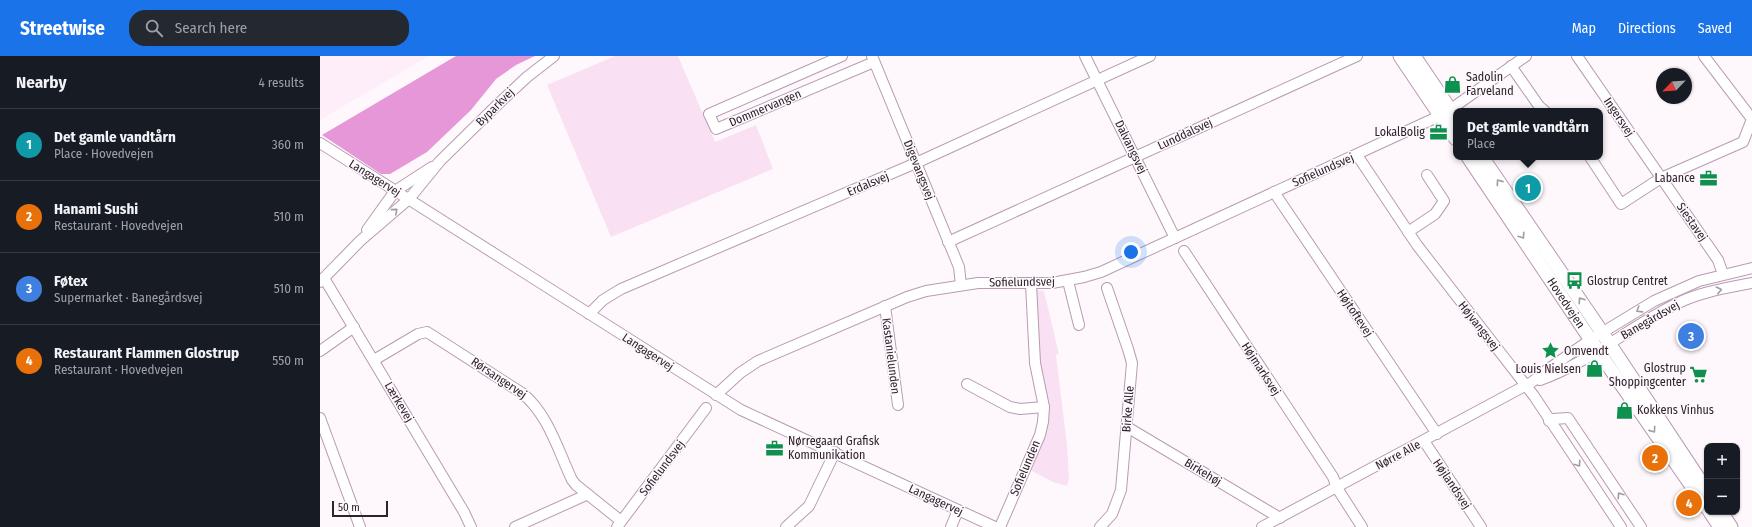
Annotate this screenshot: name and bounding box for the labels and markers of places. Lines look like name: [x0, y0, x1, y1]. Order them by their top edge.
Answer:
place label: Sadolin Farveland: [1466, 70, 1514, 98]
shop icon: Sadolin Farveland: [1443, 74, 1463, 94]
office icon: LokalBolig: [1428, 122, 1448, 142]
place label: LokalBolig: [1375, 125, 1425, 139]
office icon: Labance: [1698, 168, 1718, 188]
place label: Labance: [1655, 171, 1695, 185]
pin: 1: [1515, 173, 1541, 203]
bus stop icon: Glostrup Centret: [1564, 271, 1584, 291]
place label: Glostrup Centret: [1587, 274, 1668, 288]
pin: 3: [1678, 321, 1704, 351]
place icon: Omvendt: [1541, 341, 1561, 361]
place label: Omvendt: [1564, 344, 1609, 358]
shop icon: Louis Nielsen: [1584, 359, 1604, 379]
place label: Glostrup Shoppingcenter: [1609, 361, 1687, 389]
place label: Louis Nielsen: [1516, 362, 1581, 376]
supermarket icon: Glostrup Shoppingcenter: [1689, 365, 1709, 385]
shop icon: Kokkens Vinhus: [1614, 400, 1634, 420]
place label: Kokkens Vinhus: [1637, 403, 1714, 417]
place label: Nørregaard Grafisk Kommunikation: [788, 434, 880, 462]
office icon: Nørregaard Grafisk Kommunikation: [765, 438, 785, 458]
pin: 2: [1642, 443, 1668, 473]
pin: 4: [1676, 488, 1702, 518]

